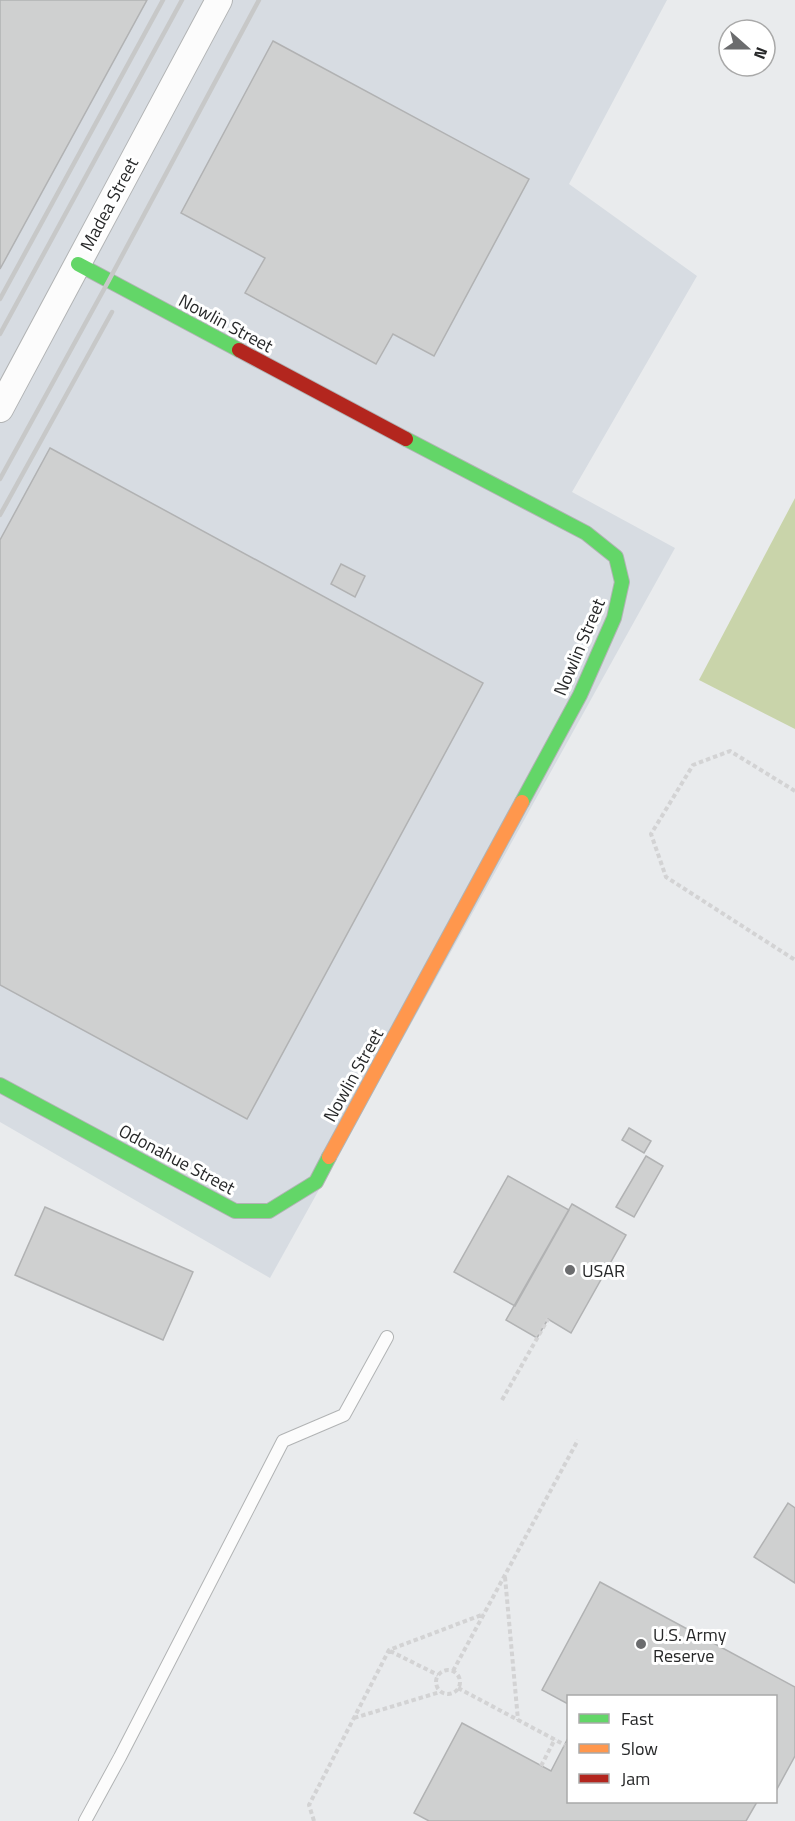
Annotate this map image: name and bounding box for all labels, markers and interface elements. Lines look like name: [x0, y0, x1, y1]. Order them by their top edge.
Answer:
north arrow: [717, 18, 777, 78]
text: N: [748, 44, 774, 63]
street label: Madea Street: [73, 152, 145, 255]
street label: Nowlin Street: [174, 287, 279, 359]
street label: Nowlin Street: [546, 594, 612, 700]
street label: Nowlin Street: [316, 1023, 390, 1127]
street label: Odonahue Street: [114, 1117, 241, 1201]
place label: USAR: [582, 1257, 625, 1284]
marker: USAR: [563, 1263, 577, 1277]
place label: U.S. Army Reserve: [653, 1621, 727, 1669]
marker: U.S. Army Reserve: [634, 1637, 648, 1651]
legend: [567, 1695, 777, 1803]
text: Fast: [621, 1705, 654, 1732]
text: Slow: [621, 1735, 658, 1762]
text: Jam: [621, 1765, 650, 1792]

